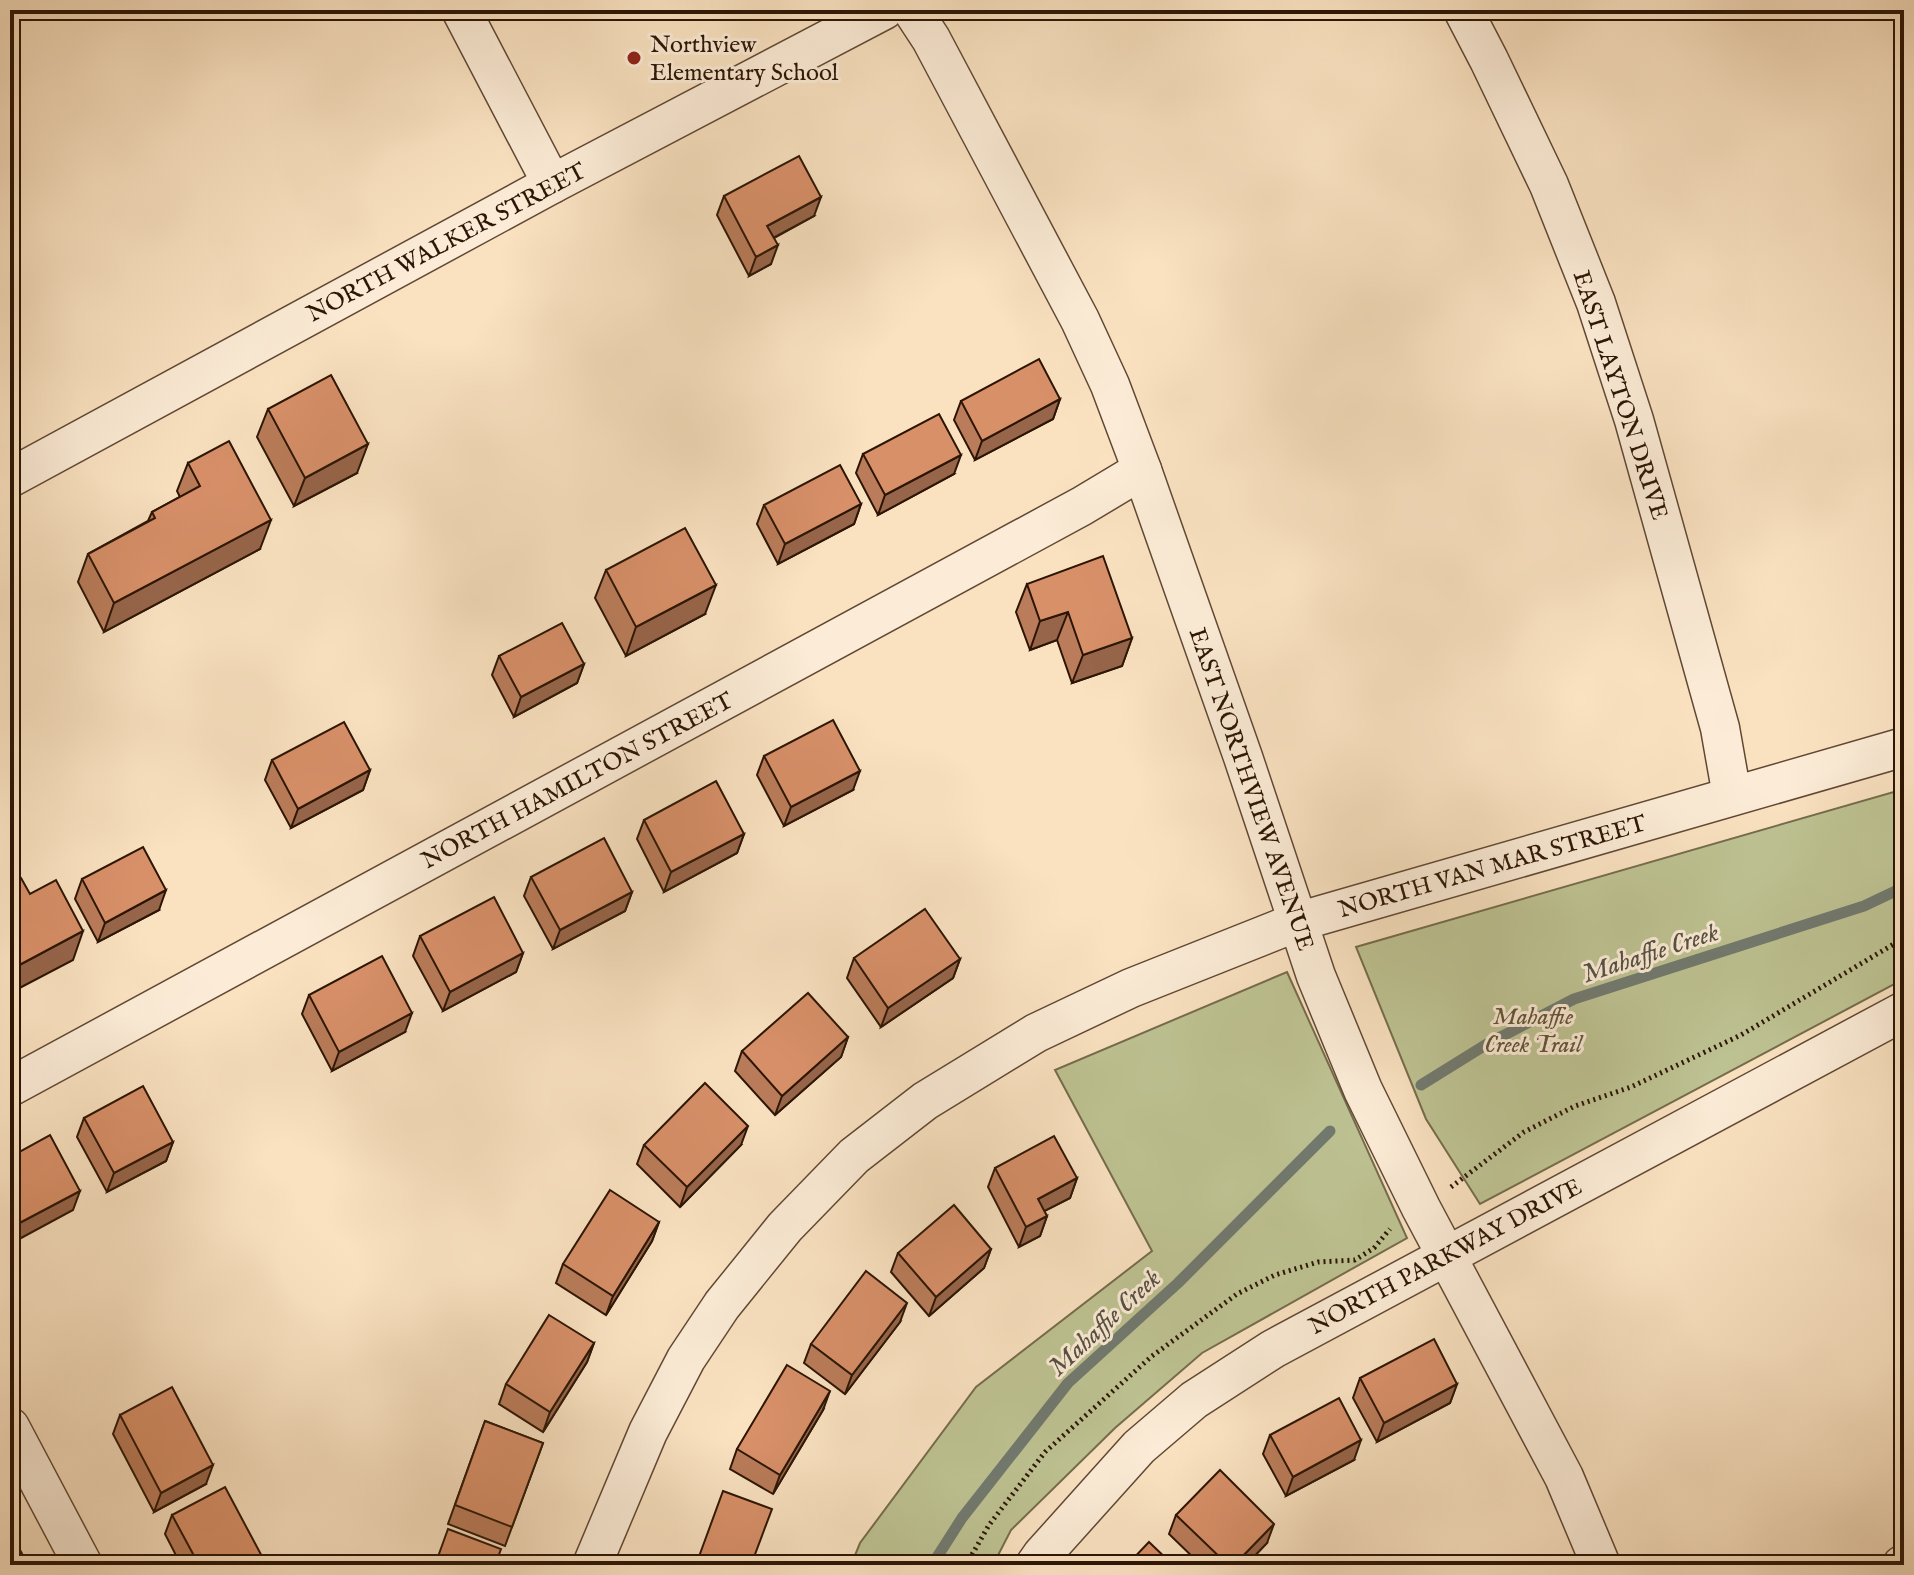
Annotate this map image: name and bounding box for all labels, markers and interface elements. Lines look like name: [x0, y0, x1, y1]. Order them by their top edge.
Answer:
place label: Northview Elementary School: [650, 30, 839, 89]
marker: Northview Elementary School: [625, 49, 643, 67]
street label: NORTH WALKER STREET: [302, 156, 592, 330]
street label: EAST LAYTON DRIVE: [1565, 267, 1675, 524]
street label: EAST NORTHVIEW AVENUE: [1181, 624, 1321, 955]
street label: NORTH HAMILTON STREET: [416, 686, 739, 877]
street label: NORTH VAN MAR STREET: [1335, 808, 1650, 926]
water label: Mahaffie Creek: [1578, 916, 1724, 991]
park label: Mahaffie Creek Trail: [1484, 1002, 1584, 1061]
street label: NORTH PARKWAY DRIVE: [1304, 1172, 1588, 1343]
water label: Mahaffie Creek: [1042, 1262, 1169, 1384]

